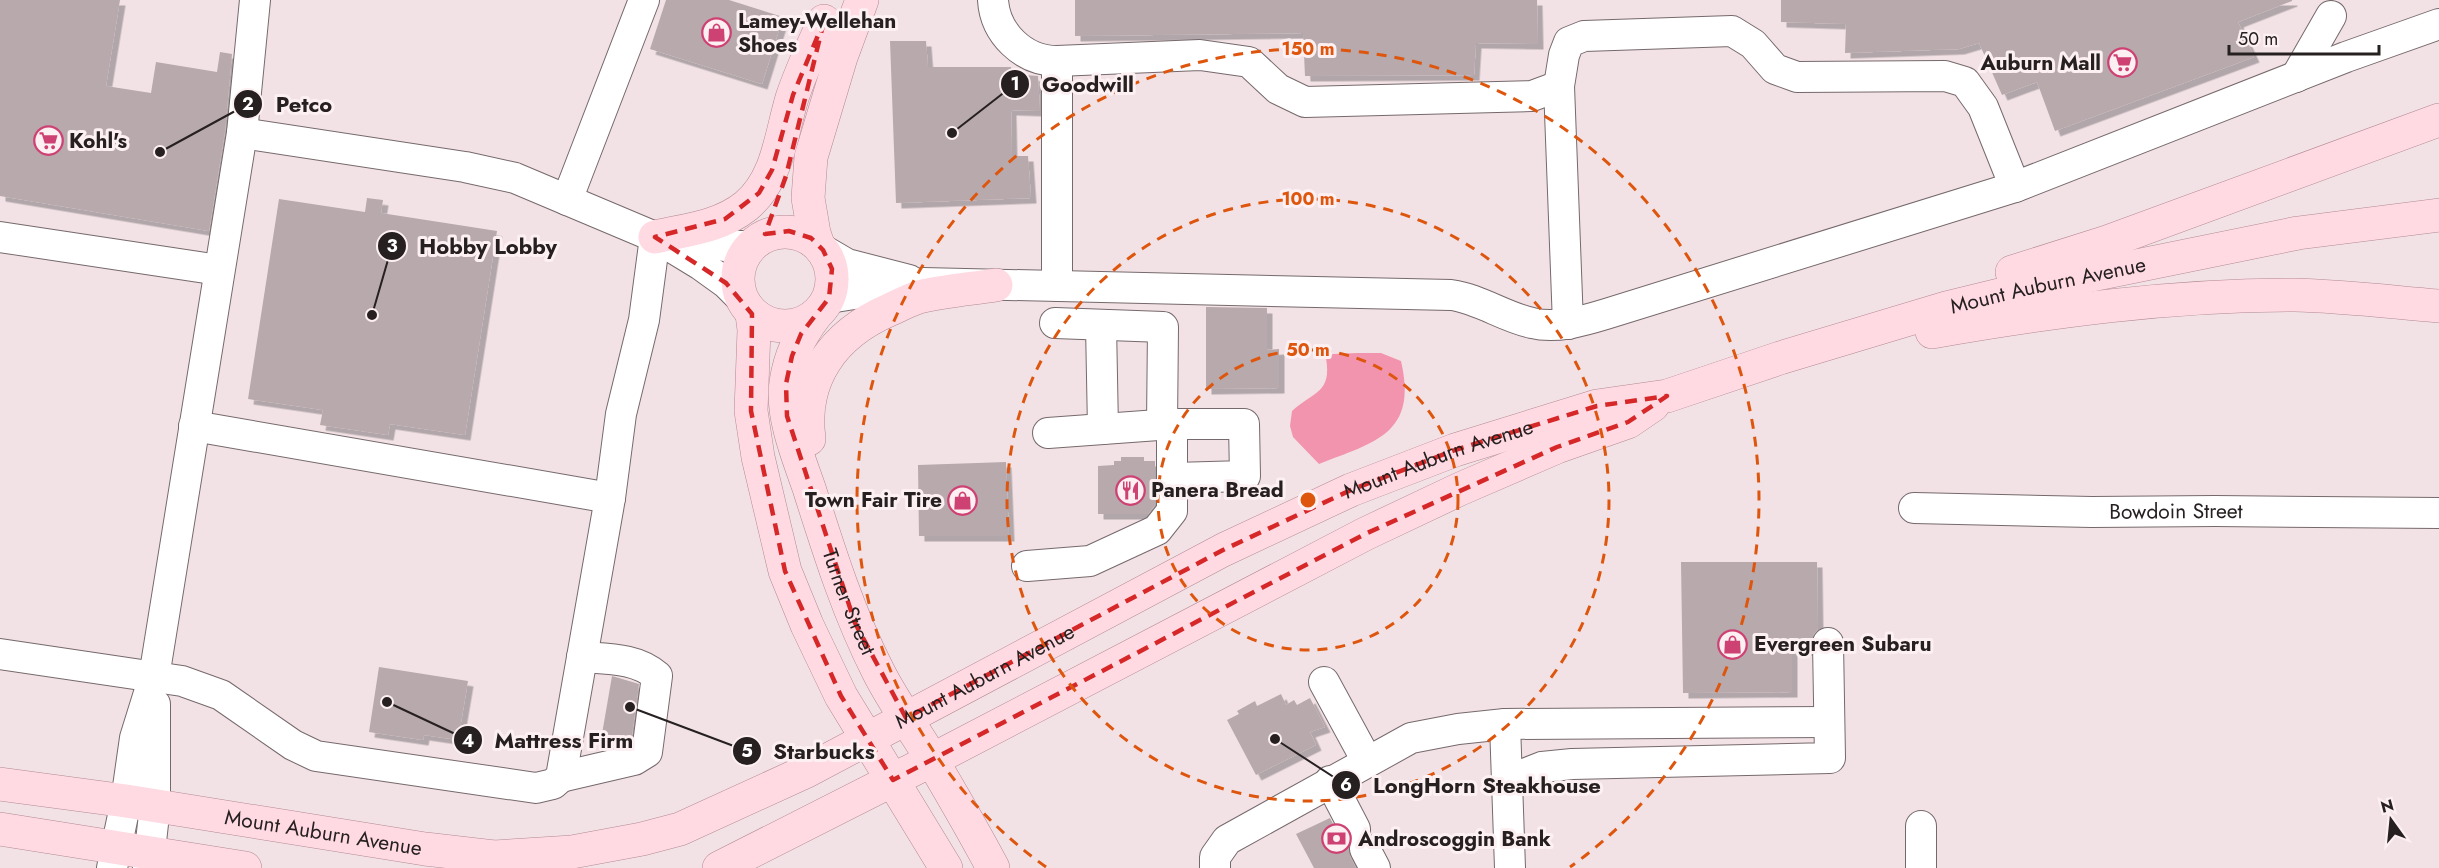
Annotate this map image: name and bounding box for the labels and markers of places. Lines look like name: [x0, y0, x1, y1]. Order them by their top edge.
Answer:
place label: Lamey-Wellehan Shoes: [738, 6, 896, 60]
shop icon: Lamey-Wellehan Shoes: [701, 17, 733, 49]
supermarket icon: Auburn Mall: [2106, 47, 2138, 79]
place label: Auburn Mall: [1980, 48, 2101, 78]
callout: Goodwill: [1000, 64, 1146, 104]
callout: Petco: [233, 84, 344, 124]
supermarket icon: Kohl's: [32, 125, 64, 157]
place label: Kohl's: [69, 126, 127, 156]
callout: Hobby Lobby: [377, 226, 569, 266]
restaurant icon: Panera Bread: [1114, 474, 1146, 506]
place label: Panera Bread: [1151, 475, 1284, 505]
shop icon: Town Fair Tire: [947, 484, 979, 516]
place label: Town Fair Tire: [805, 485, 942, 515]
centre of rings: [1298, 490, 1318, 510]
shop icon: Evergreen Subaru: [1717, 628, 1749, 660]
place label: Evergreen Subaru: [1754, 629, 1932, 659]
callout: Mattress Firm: [453, 720, 645, 760]
callout: Starbucks: [732, 731, 887, 771]
callout: LongHorn Steakhouse: [1331, 765, 1613, 805]
bank icon: Androscoggin Bank: [1321, 823, 1353, 855]
place label: Androscoggin Bank: [1357, 824, 1551, 854]

